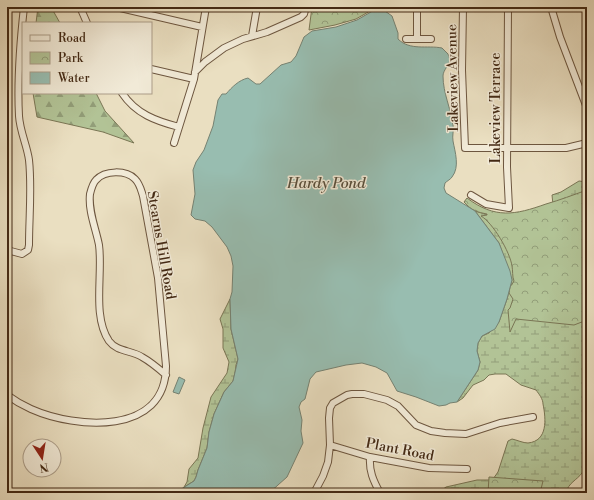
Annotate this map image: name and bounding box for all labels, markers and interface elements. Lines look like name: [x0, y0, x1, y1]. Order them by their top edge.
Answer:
legend: [22, 22, 152, 94]
street label: Lakeview Avenue: [443, 24, 463, 132]
text: Road: [58, 31, 86, 46]
text: Park: [58, 51, 84, 66]
street label: Lakeview Terrace: [487, 53, 505, 163]
text: Water: [57, 71, 90, 86]
water label: Hardy Pond: [286, 174, 366, 193]
street label: Stearns Hill Road: [143, 189, 179, 301]
street label: Plant Road: [364, 435, 436, 465]
north arrow: [22, 438, 62, 478]
text: N: [38, 459, 50, 475]

